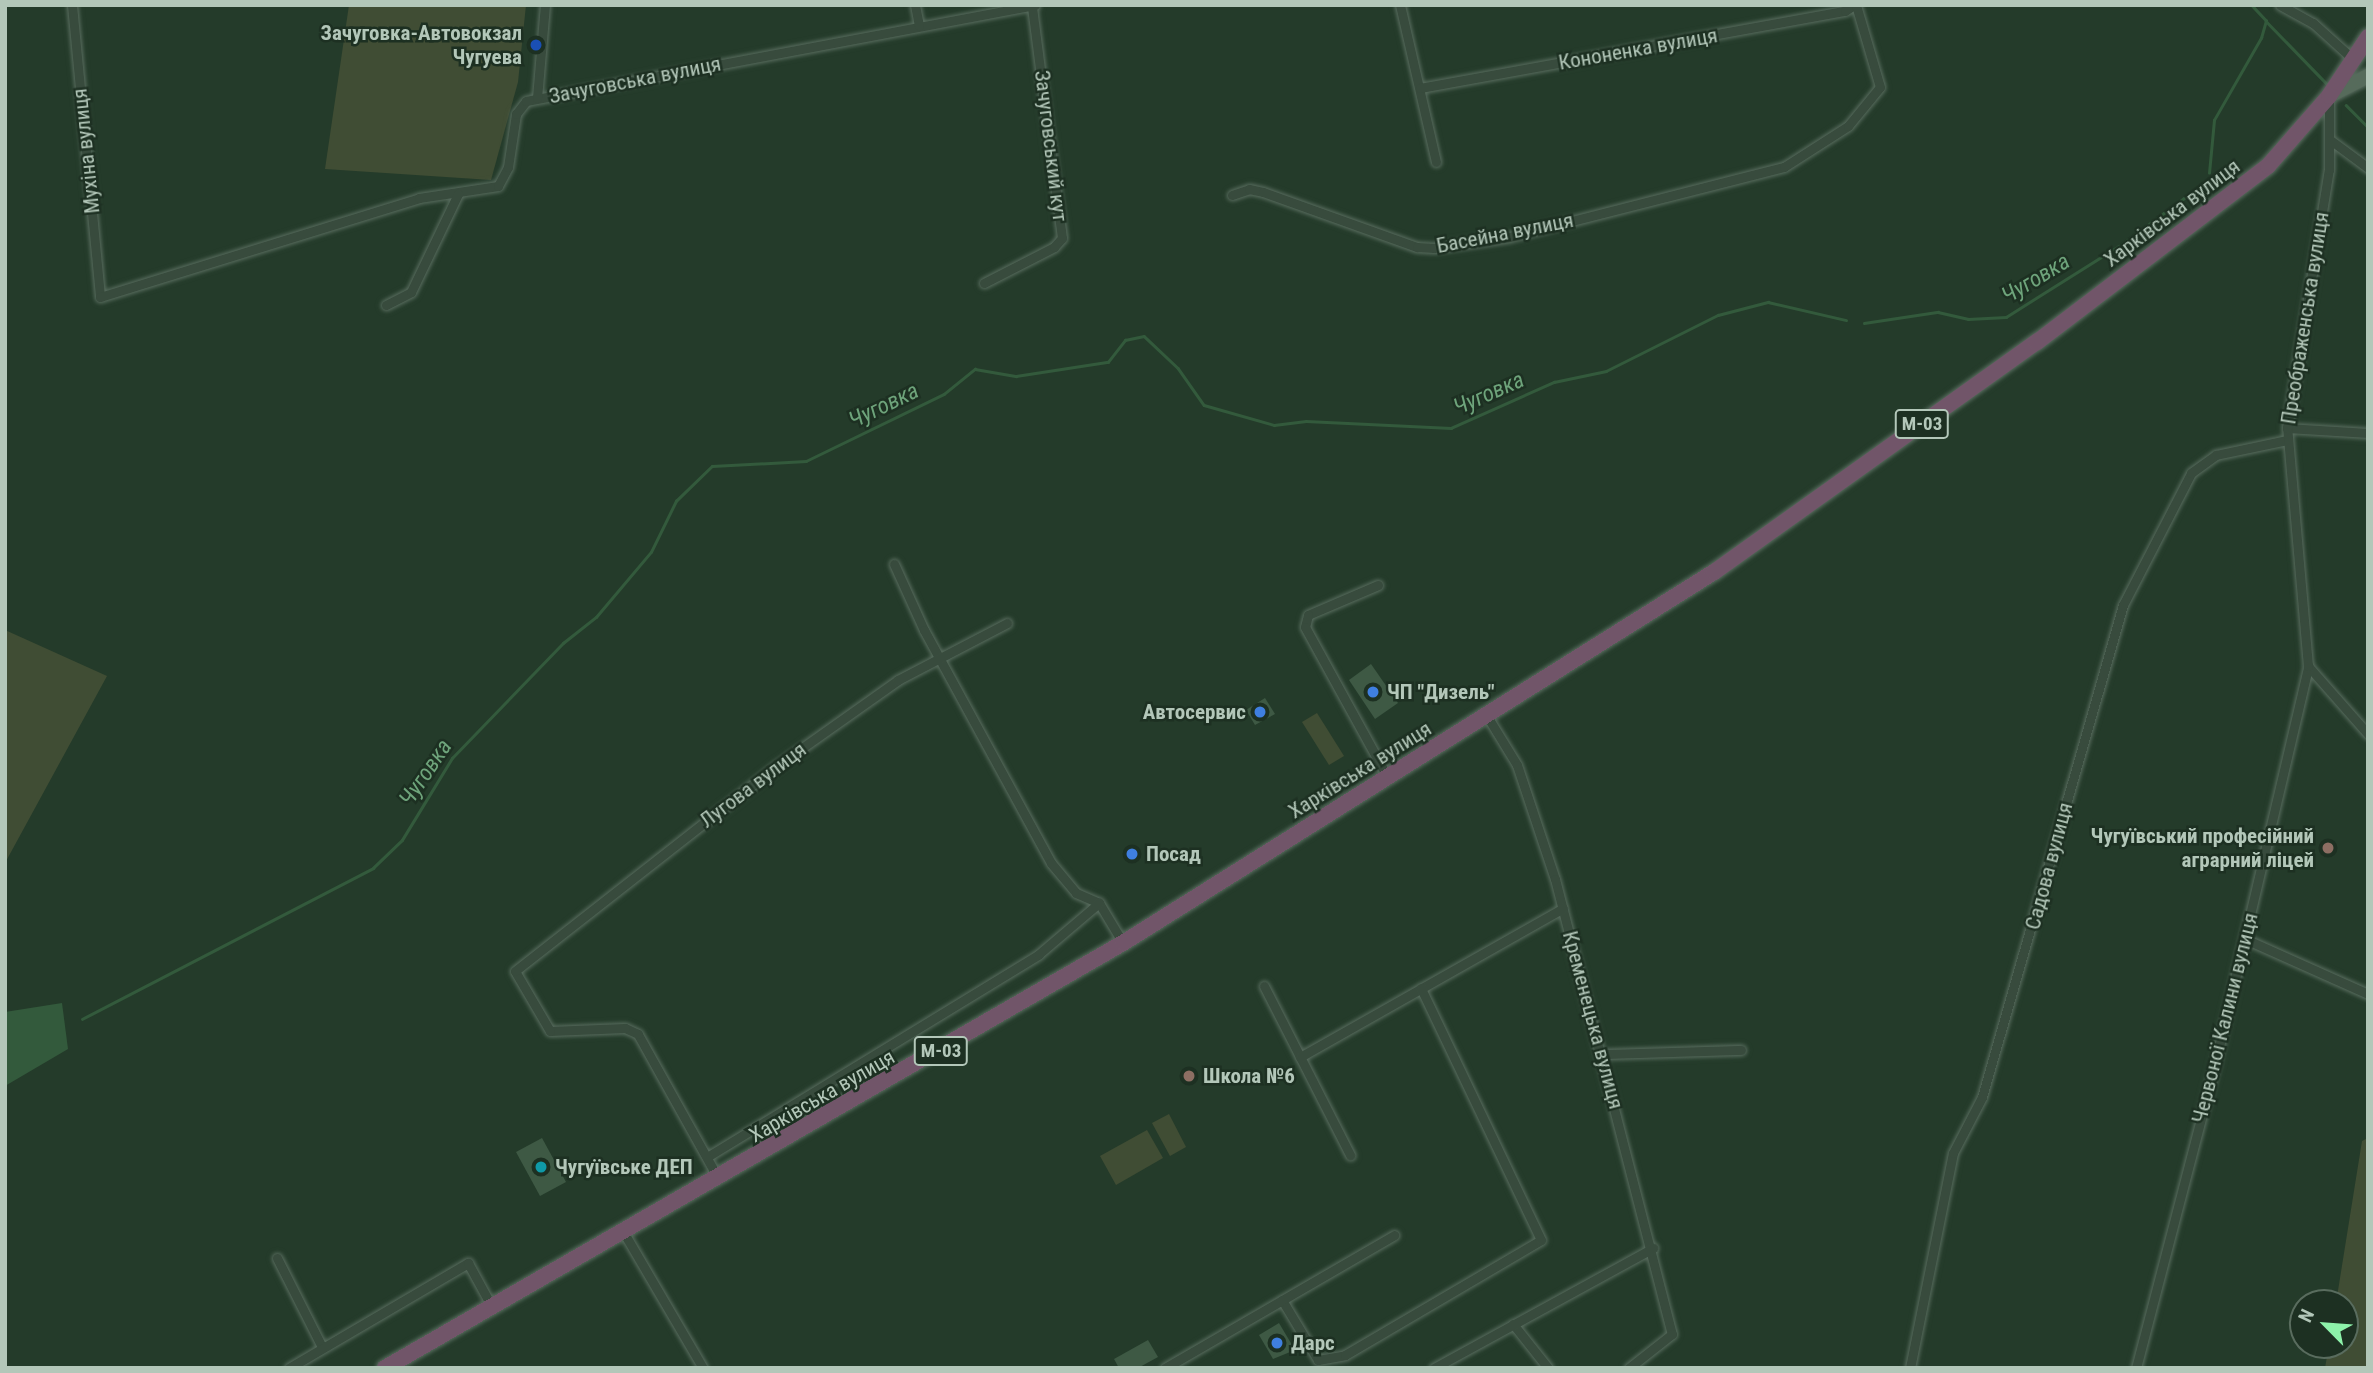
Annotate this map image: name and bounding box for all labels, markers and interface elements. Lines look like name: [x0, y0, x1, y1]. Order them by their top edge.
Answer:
place label: Зачуговка-Автовокзал Чугуева: [321, 20, 522, 70]
street label: Кононенка вулиця: [1557, 23, 1719, 75]
marker: Зачуговка-Автовокзал Чугуева: [528, 37, 544, 53]
street label: Зачуговська вулиця: [547, 51, 723, 109]
street label: Зачуговський кут: [1029, 69, 1073, 223]
street label: Мухіна вулиця: [67, 87, 105, 215]
street label: Харківська вулиця: [2099, 154, 2245, 272]
street label: Басейна вулиця: [1434, 207, 1576, 259]
street label: Преображенська вулиця: [2276, 210, 2334, 426]
water label: Чуговка: [1997, 248, 2075, 310]
water label: Чуговка: [1449, 366, 1529, 422]
water label: Чуговка: [844, 377, 924, 435]
road number: М-03: [1894, 408, 1950, 440]
place label: ЧП "Дизель": [1387, 679, 1494, 705]
marker: ЧП "Дизель": [1365, 684, 1381, 700]
place label: Автосервис: [1143, 699, 1246, 725]
marker: Автосервис: [1252, 704, 1268, 720]
street label: Харківська вулиця: [1284, 716, 1436, 824]
water label: Чуговка: [394, 734, 458, 812]
street label: Лугова вулиця: [695, 737, 811, 833]
street label: Садова вулиця: [2020, 800, 2078, 932]
place label: Чугуївський професійний аграрний ліцей: [2091, 823, 2314, 873]
marker: Чугуївський професійний аграрний ліцей: [2320, 840, 2336, 856]
place label: Посад: [1146, 841, 1201, 867]
marker: Посад: [1124, 846, 1140, 862]
street label: Червоної Калини вулиця: [2187, 910, 2263, 1126]
street label: Кременецька вулиця: [1557, 928, 1629, 1112]
road number: М-03: [913, 1036, 969, 1066]
street label: Харківська вулиця: [745, 1044, 899, 1148]
place label: Школа №6: [1203, 1063, 1295, 1089]
marker: Школа №6: [1181, 1068, 1197, 1084]
place label: Чугуївське ДЕП: [555, 1154, 693, 1180]
marker: Чугуївське ДЕП: [533, 1159, 549, 1175]
north arrow: [2289, 1289, 2359, 1359]
text: N: [2293, 1306, 2319, 1326]
place label: Дарс: [1291, 1330, 1335, 1356]
marker: Дарс: [1269, 1335, 1285, 1351]

